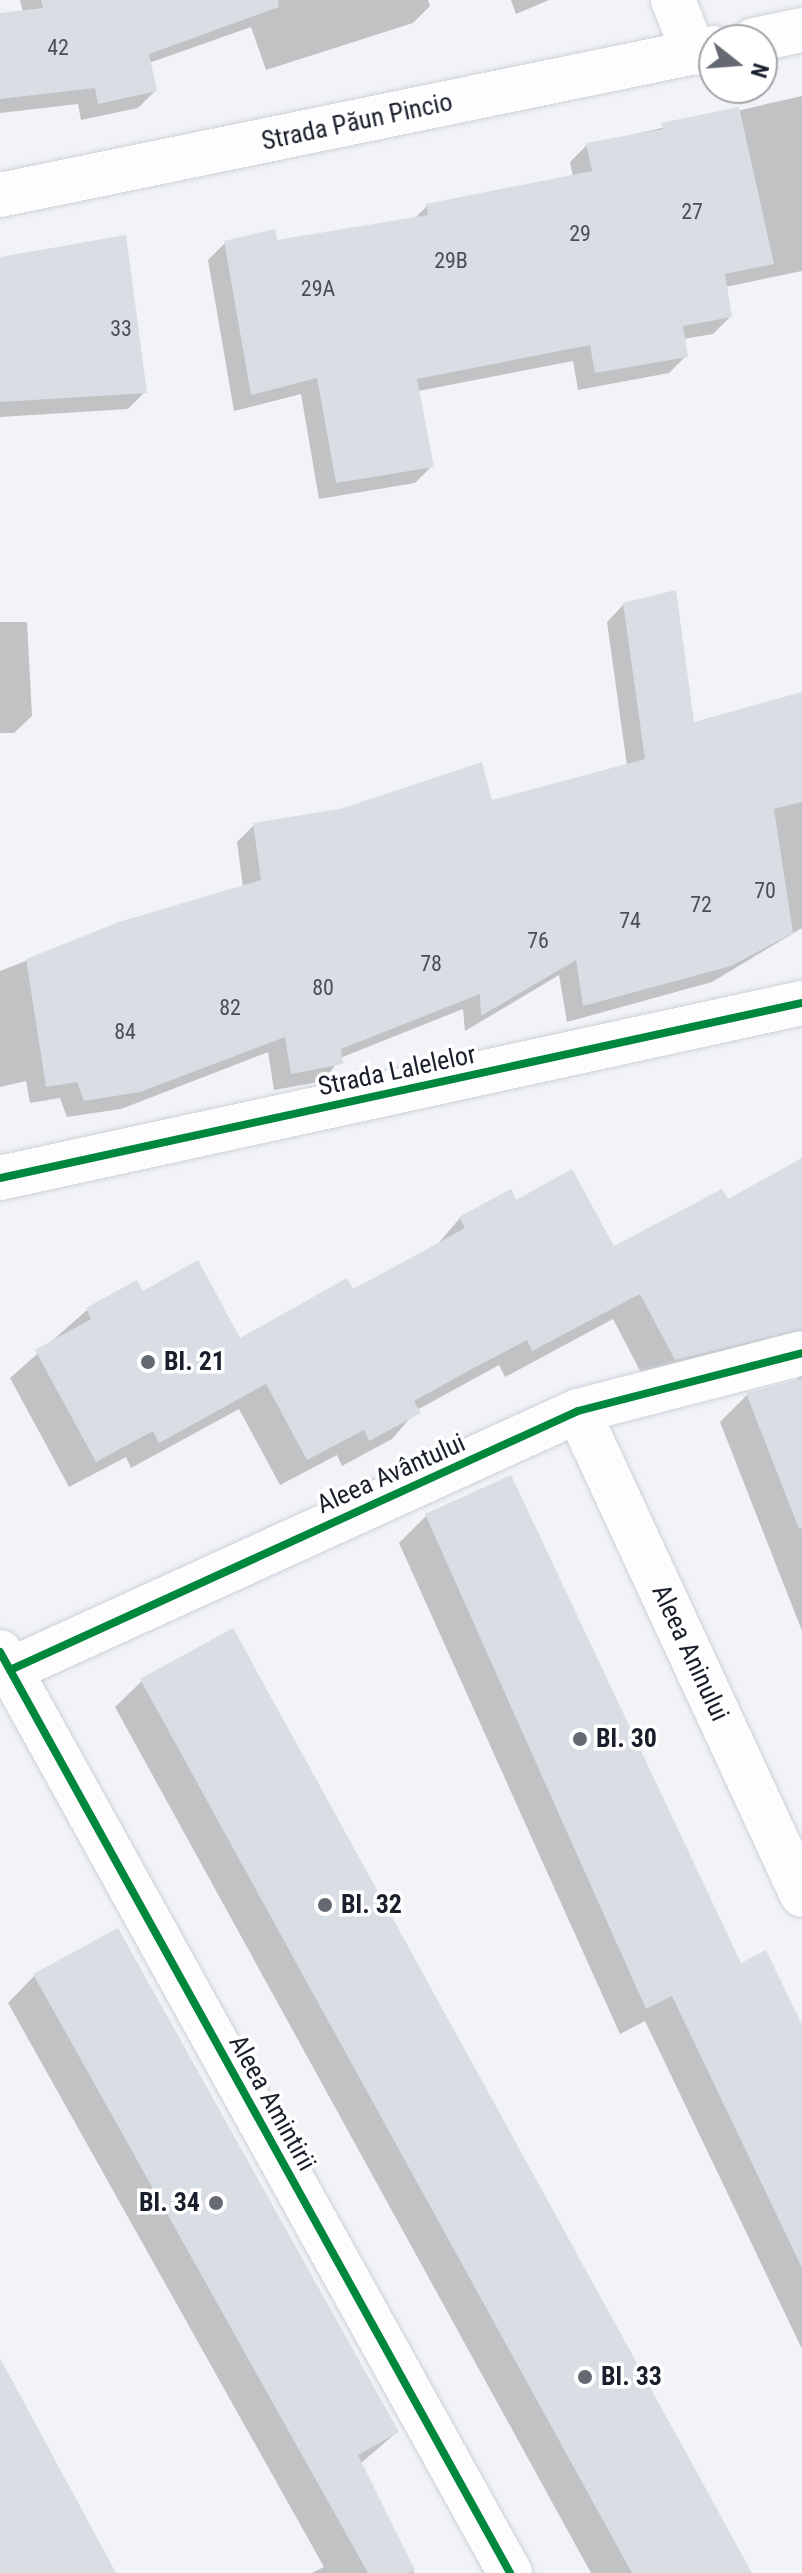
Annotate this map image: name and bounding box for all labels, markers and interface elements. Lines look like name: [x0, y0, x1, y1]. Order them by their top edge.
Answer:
north arrow: [698, 24, 778, 104]
house number: 42: [47, 35, 69, 61]
text: N: [746, 60, 773, 81]
street label: Strada Păun Pincio: [259, 87, 455, 157]
house number: 27: [681, 199, 703, 225]
house number: 29: [569, 221, 591, 247]
house number: 29B: [434, 248, 468, 274]
house number: 29A: [301, 276, 335, 302]
house number: 33: [110, 316, 132, 342]
house number: 70: [754, 878, 776, 904]
house number: 72: [690, 892, 712, 918]
house number: 74: [619, 908, 641, 934]
house number: 76: [527, 928, 549, 954]
house number: 78: [420, 951, 442, 977]
house number: 80: [312, 975, 334, 1001]
house number: 82: [219, 995, 241, 1021]
house number: 84: [114, 1019, 136, 1045]
street label: Strada Lalelelor: [315, 1039, 479, 1103]
place label: Bl. 21: [164, 1346, 225, 1378]
marker: Bl. 21: [139, 1353, 157, 1371]
street label: Aleea Avântului: [312, 1427, 470, 1521]
street label: Aleea Aninului: [645, 1580, 735, 1726]
place label: Bl. 30: [596, 1723, 657, 1755]
marker: Bl. 30: [571, 1730, 589, 1748]
place label: Bl. 32: [341, 1889, 402, 1921]
marker: Bl. 32: [316, 1896, 334, 1914]
street label: Aleea Amintirii: [222, 2030, 322, 2176]
place label: Bl. 34: [139, 2187, 200, 2219]
marker: Bl. 34: [207, 2194, 225, 2212]
place label: Bl. 33: [601, 2361, 662, 2393]
marker: Bl. 33: [576, 2368, 594, 2386]

